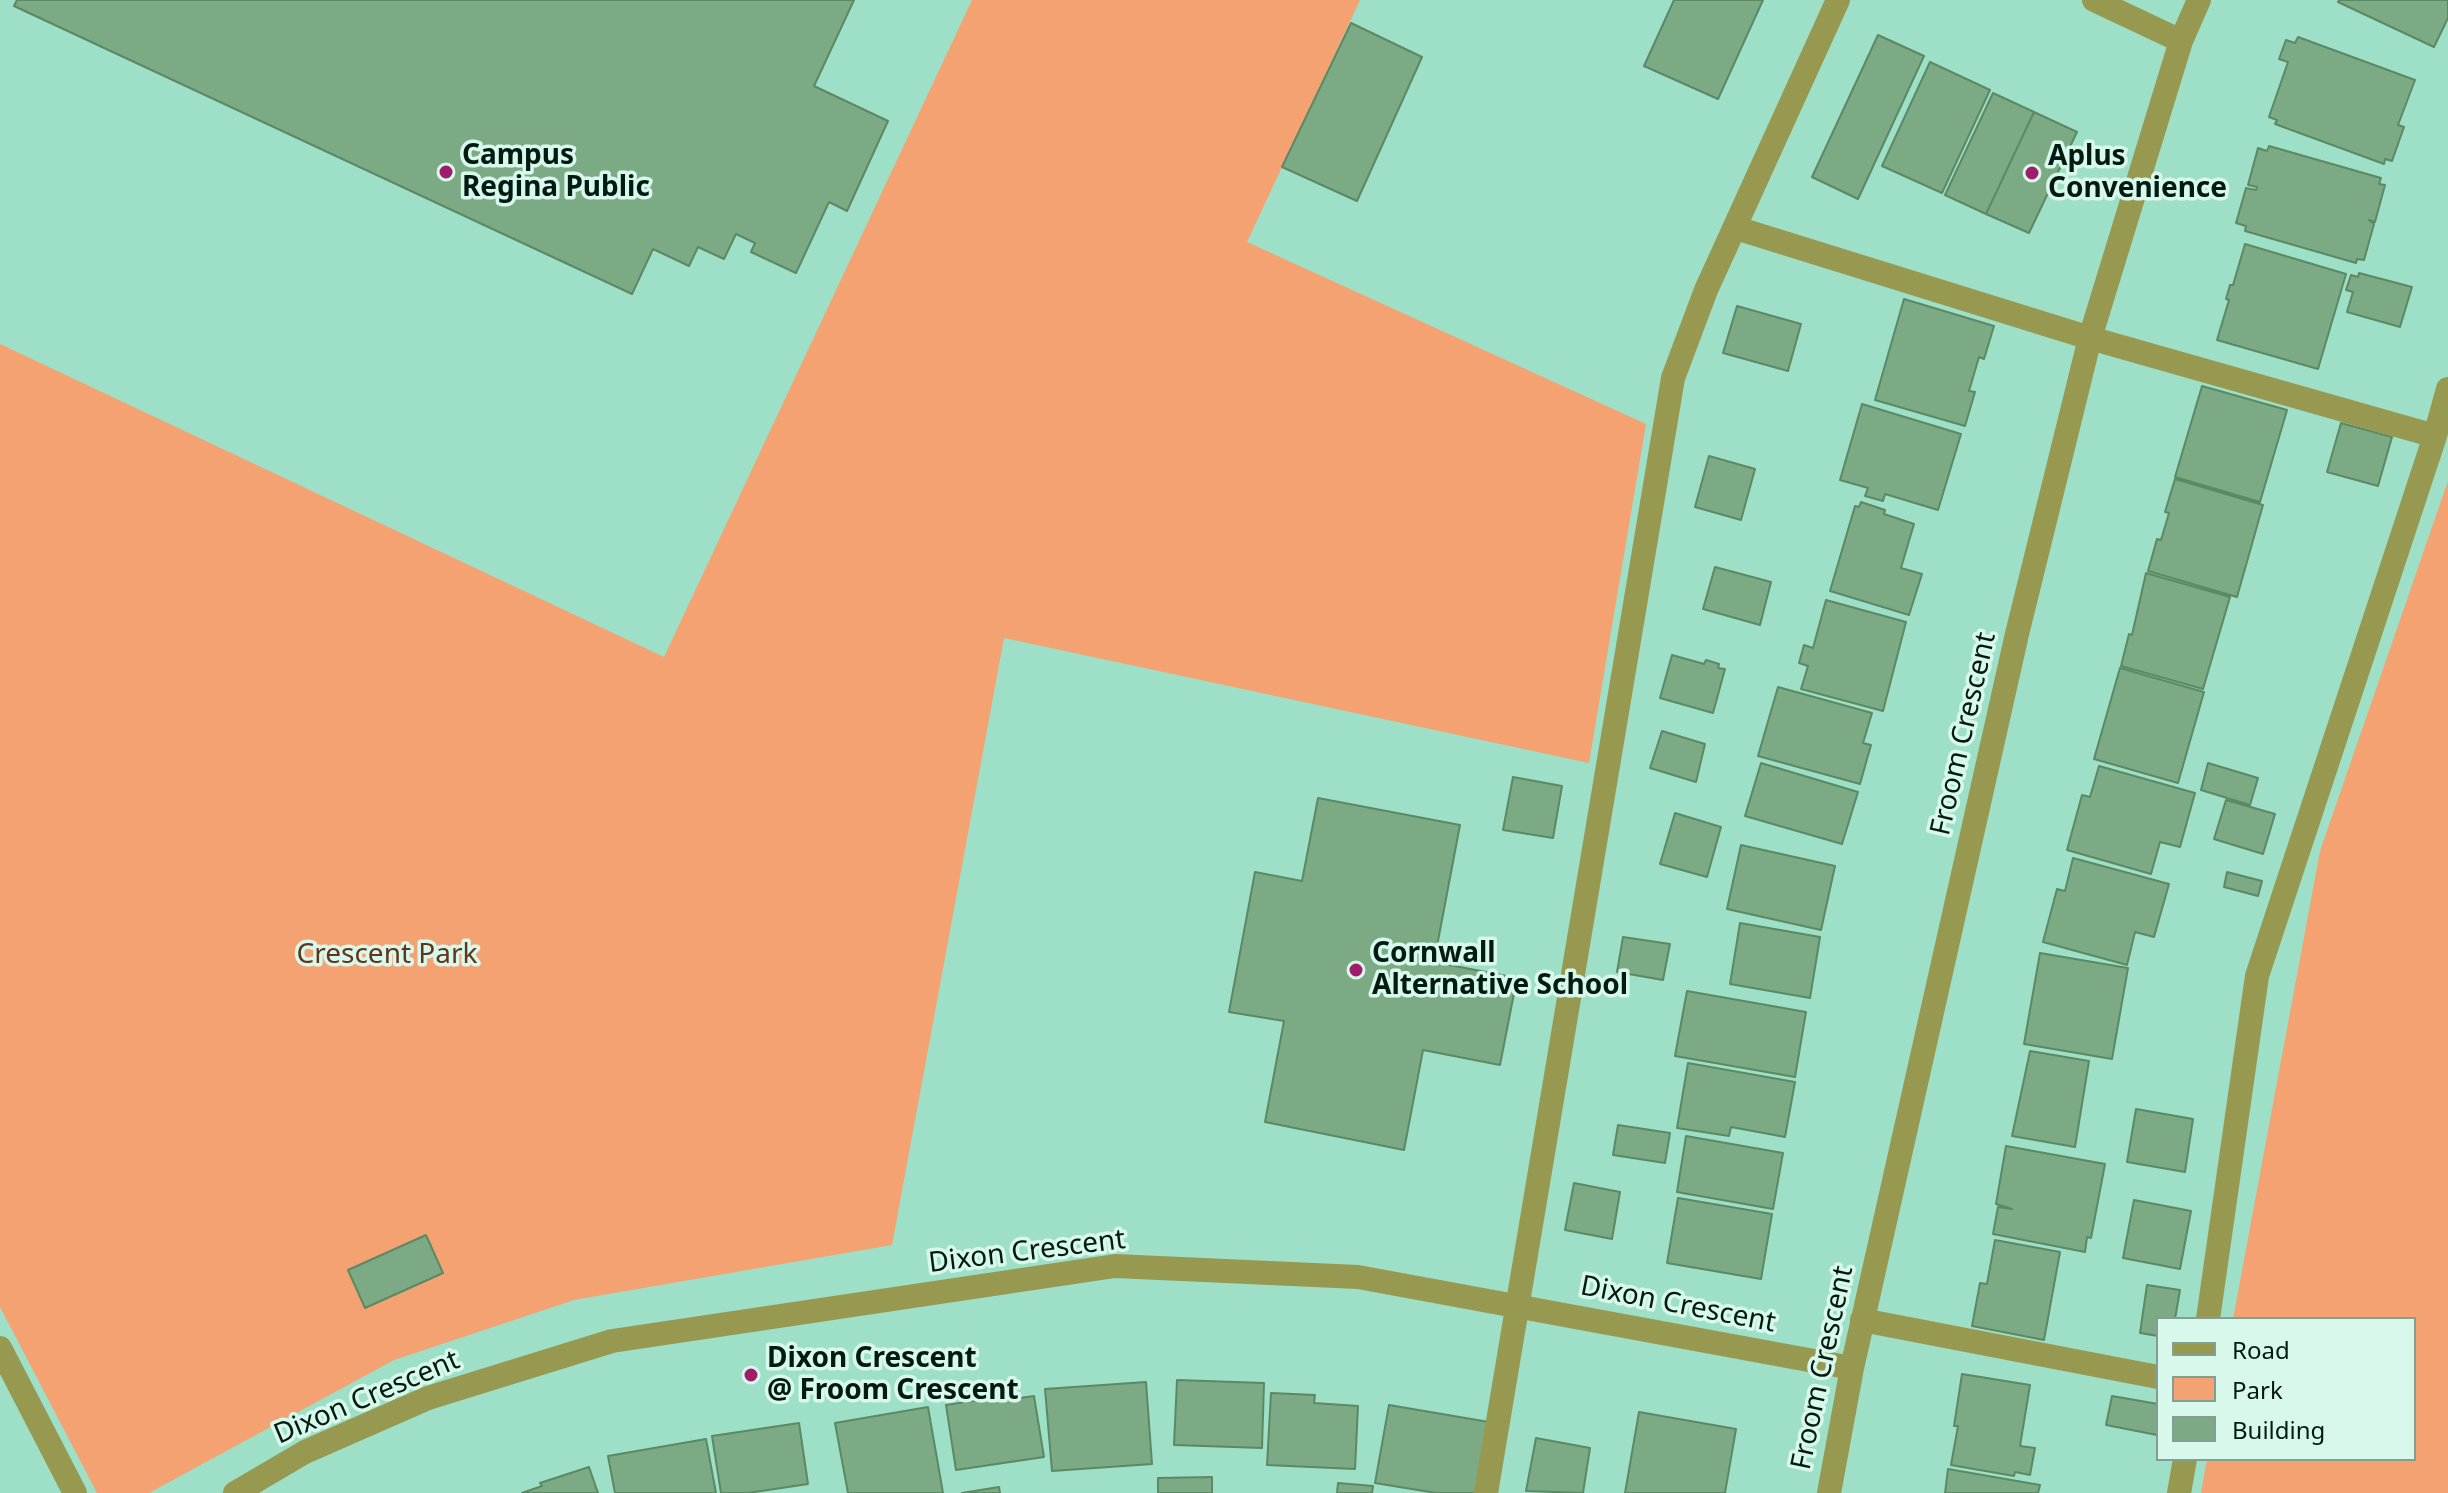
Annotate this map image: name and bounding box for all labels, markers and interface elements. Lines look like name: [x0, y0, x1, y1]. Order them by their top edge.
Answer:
place label: Campus Regina Public: [462, 139, 650, 205]
place label: Aplus Convenience: [2048, 140, 2227, 206]
marker: Campus Regina Public: [437, 163, 455, 181]
marker: Aplus Convenience: [2023, 164, 2041, 182]
street label: Froom Crescent: [1924, 629, 2004, 839]
place label: Cornwall Alternative School: [1372, 937, 1628, 1003]
park label: Crescent Park: [297, 938, 477, 972]
marker: Cornwall Alternative School: [1347, 961, 1365, 979]
street label: Dixon Crescent: [927, 1223, 1127, 1281]
street label: Froom Crescent: [1785, 1263, 1861, 1473]
street label: Dixon Crescent: [1578, 1270, 1778, 1340]
legend: [2156, 1317, 2416, 1461]
text: Road: [2232, 1333, 2290, 1366]
place label: Dixon Crescent @ Froom Crescent: [767, 1342, 1019, 1408]
street label: Dixon Crescent: [269, 1344, 465, 1452]
marker: Dixon Crescent @ Froom Crescent: [742, 1366, 760, 1384]
text: Park: [2232, 1373, 2283, 1406]
text: Building: [2232, 1413, 2325, 1446]

